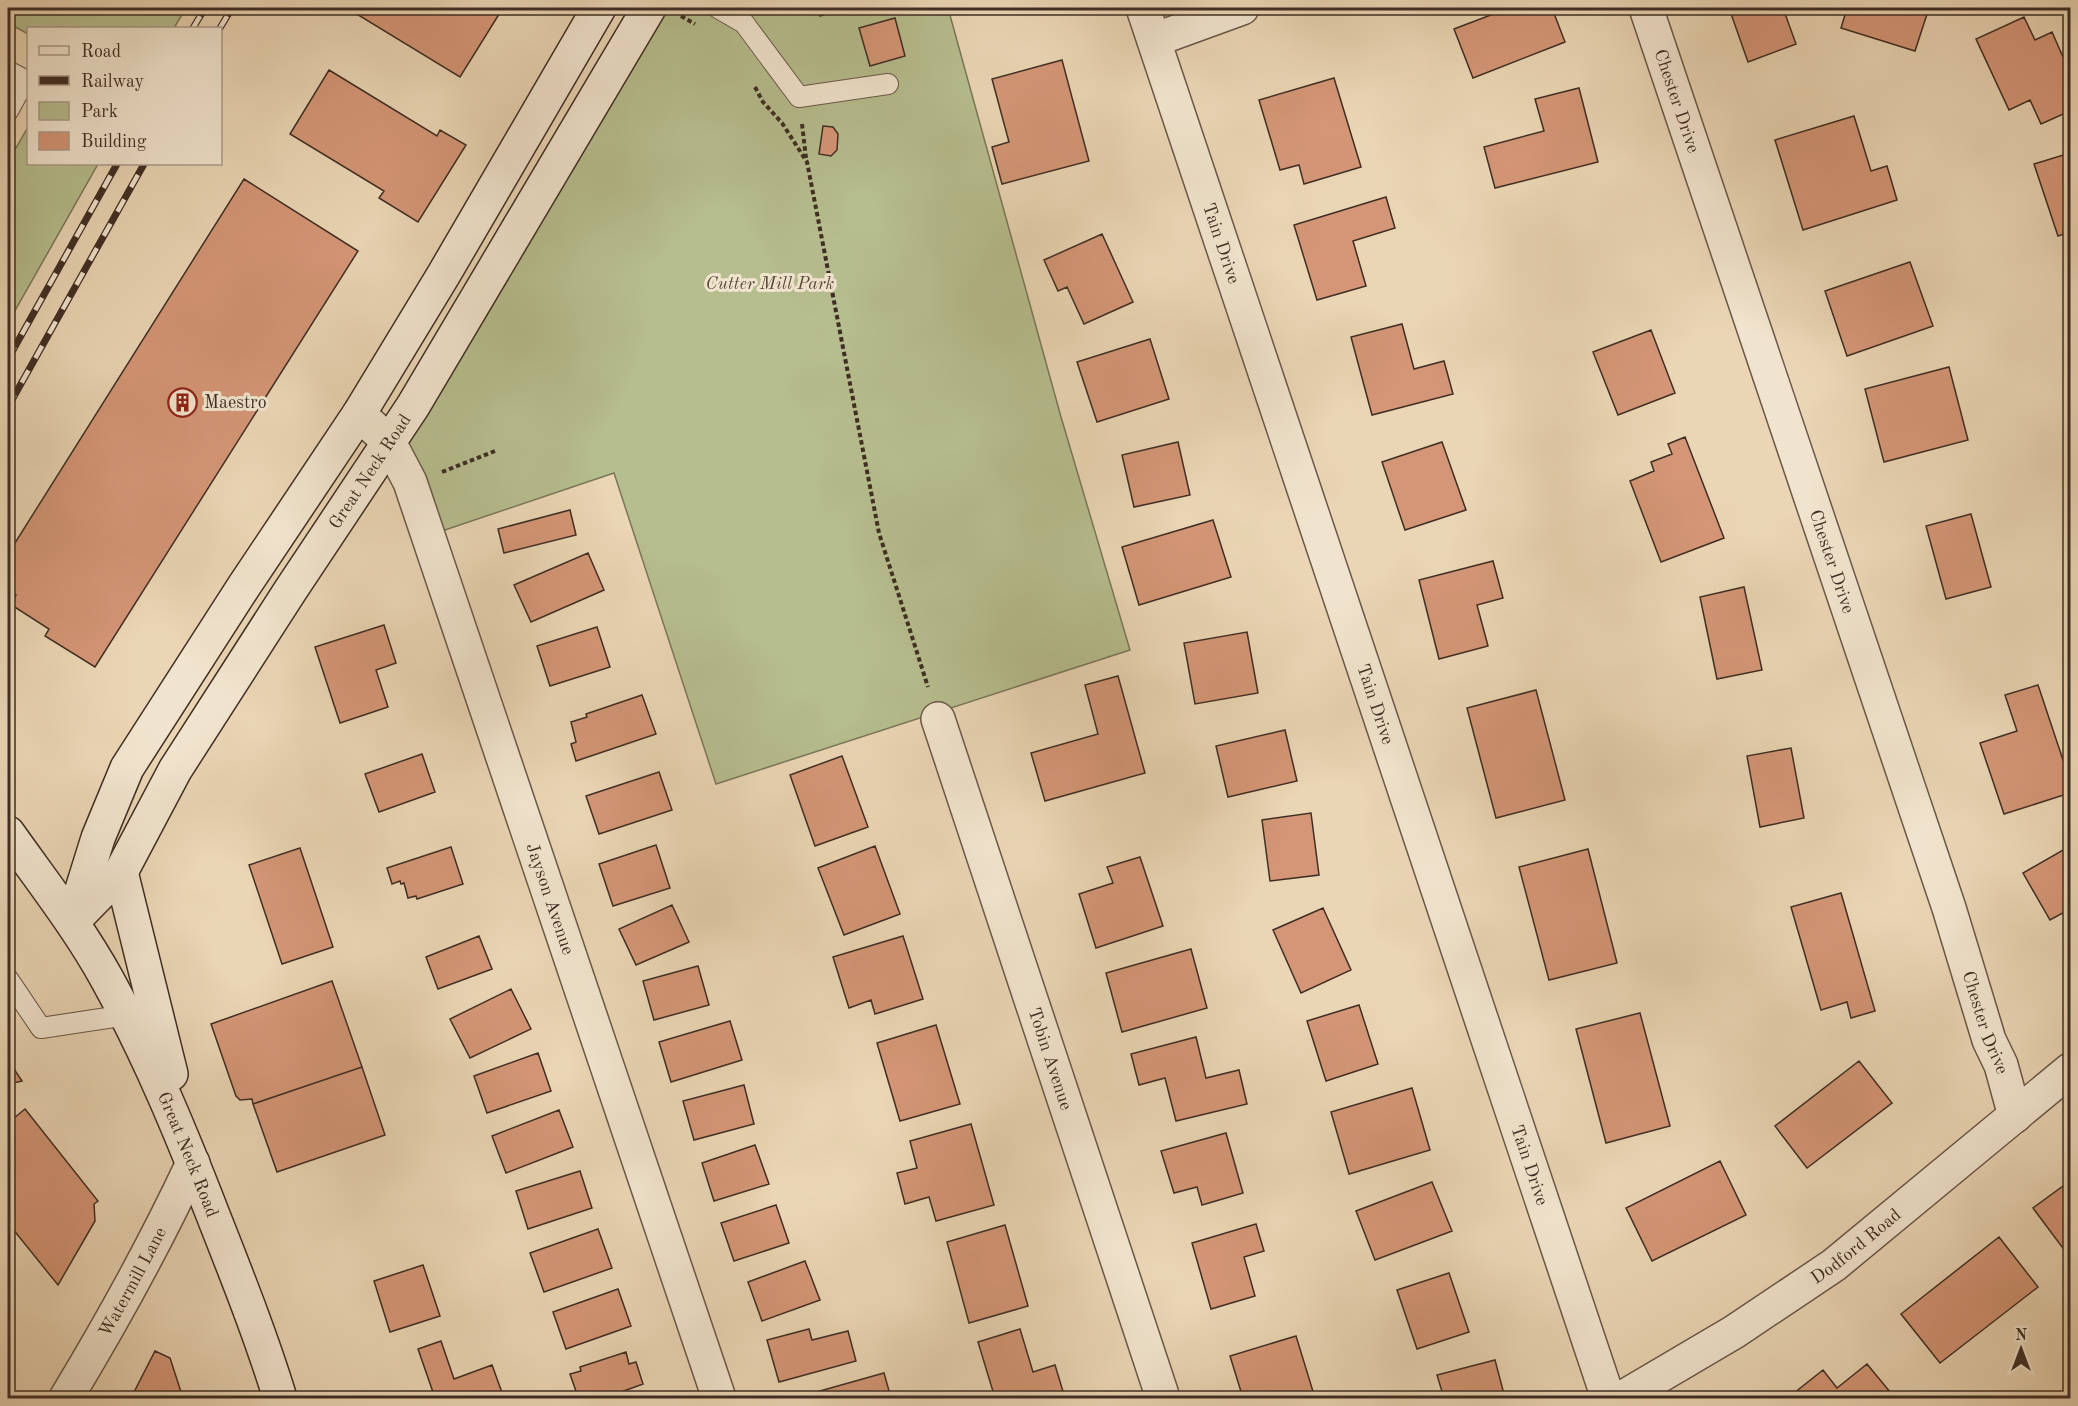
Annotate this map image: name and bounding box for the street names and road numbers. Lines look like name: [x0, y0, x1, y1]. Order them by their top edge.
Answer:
street label: Chester Drive: [1651, 47, 1702, 155]
street label: Tain Drive: [1199, 201, 1243, 286]
street label: Great Neck Road: [326, 411, 415, 532]
street label: Chester Drive: [1806, 508, 1857, 616]
street label: Tain Drive: [1353, 662, 1397, 747]
street label: Jayson Avenue: [522, 841, 577, 957]
street label: Chester Drive: [1959, 969, 2011, 1076]
street label: Tobin Avenue: [1024, 1006, 1075, 1113]
street label: Great Neck Road: [154, 1090, 221, 1220]
street label: Tain Drive: [1507, 1123, 1551, 1208]
street label: Dodford Road: [1808, 1206, 1905, 1288]
street label: Watermill Lane: [96, 1224, 170, 1340]

